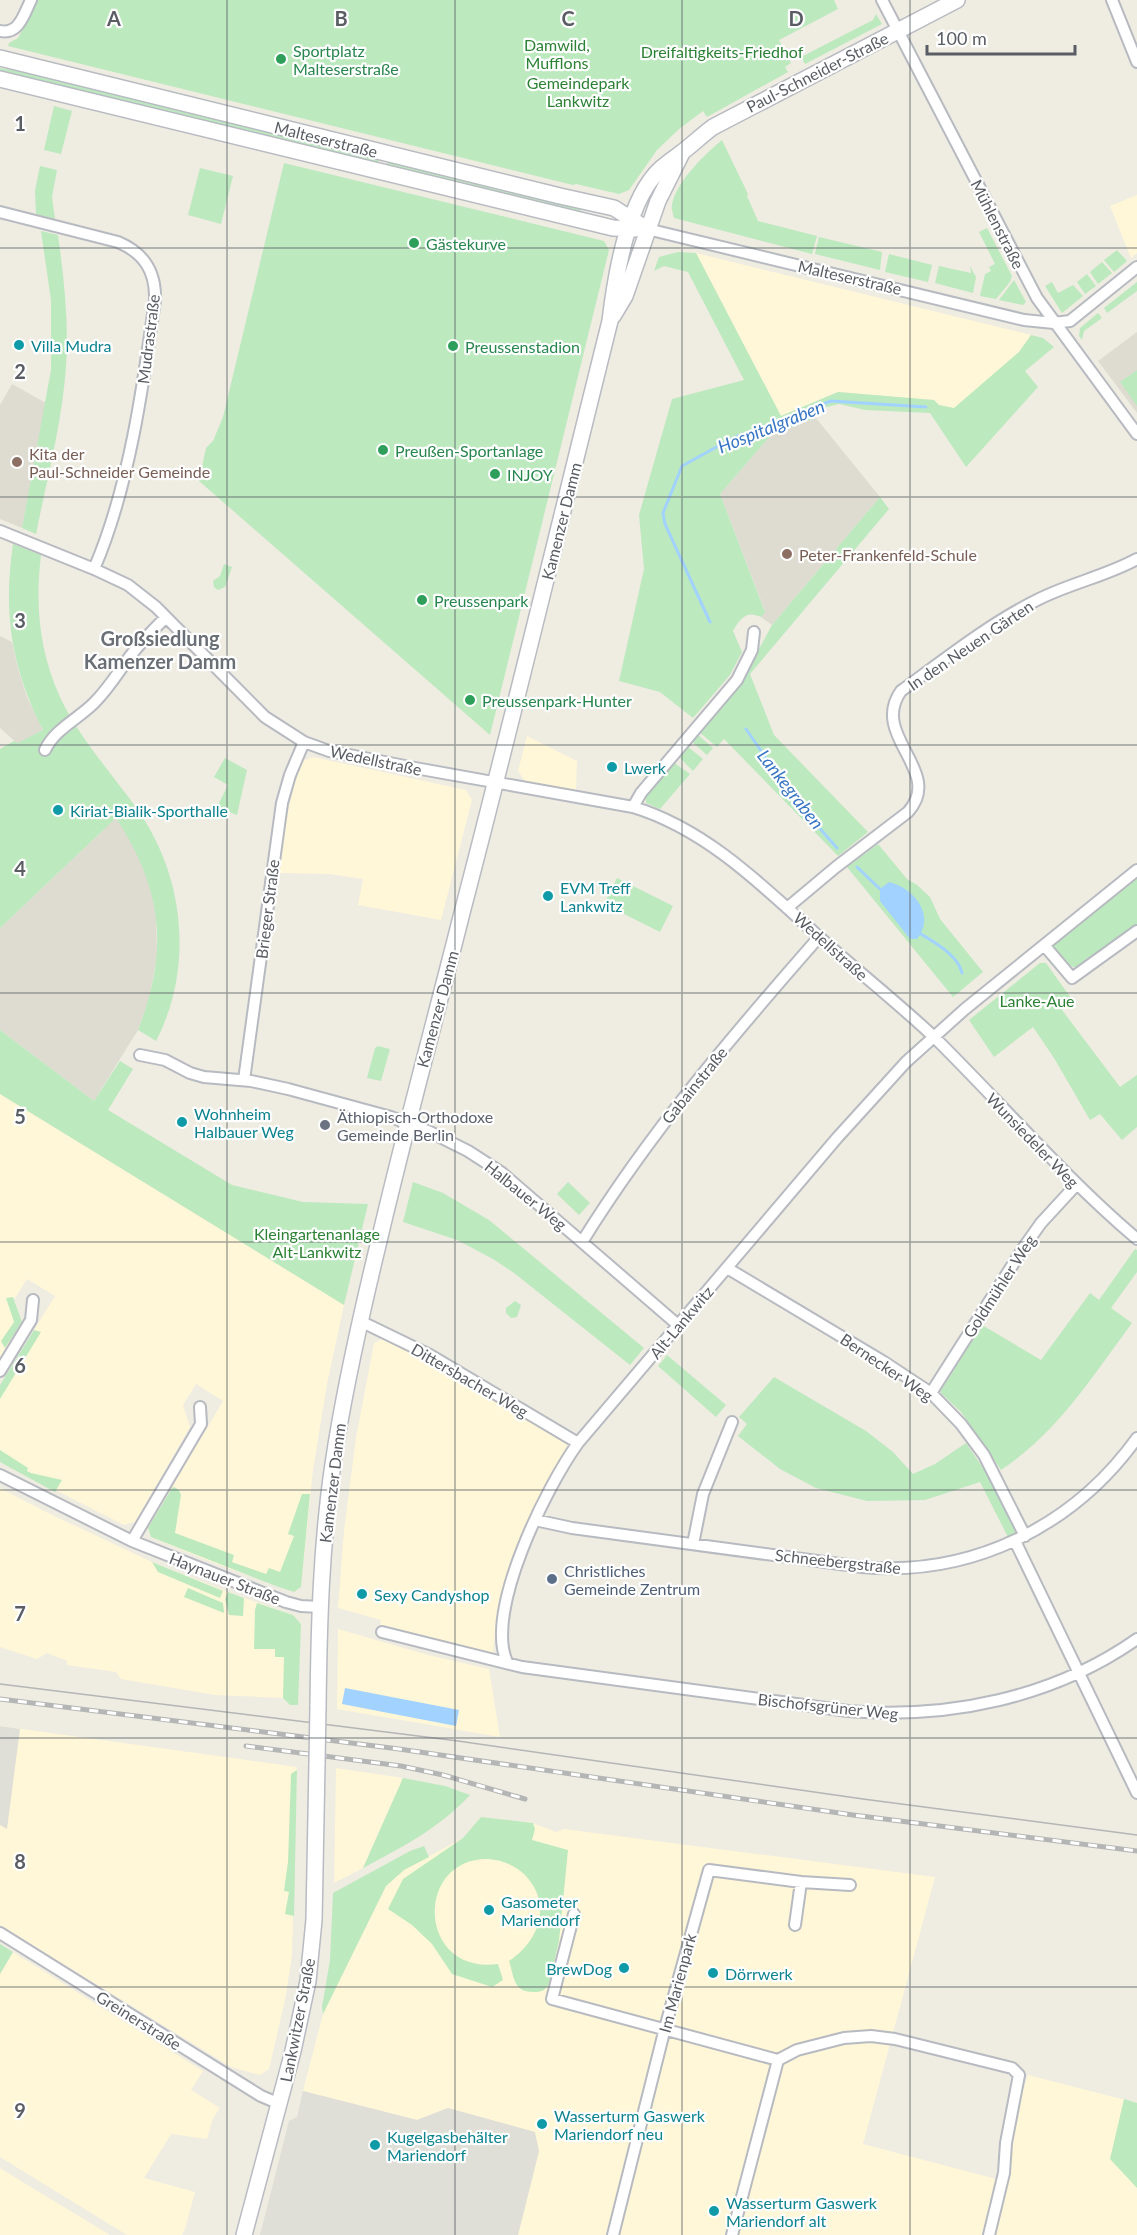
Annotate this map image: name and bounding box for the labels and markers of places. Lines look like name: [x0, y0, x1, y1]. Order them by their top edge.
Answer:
place label: Sportplatz Malteserstraße: [293, 41, 399, 78]
marker: Sportplatz Malteserstraße: [274, 52, 288, 66]
place label: Gästekurve: [426, 234, 506, 253]
marker: Gästekurve: [407, 236, 421, 250]
place label: Villa Mudra: [31, 336, 112, 355]
place label: Preussenstadion: [465, 337, 580, 356]
marker: Villa Mudra: [12, 338, 26, 352]
marker: Preussenstadion: [446, 339, 460, 353]
place label: Preußen-Sportanlage: [395, 441, 543, 460]
marker: Preußen-Sportanlage: [376, 443, 390, 457]
place label: Kita der Paul-Schneider Gemeinde: [29, 444, 210, 481]
marker: Kita der Paul-Schneider Gemeinde: [10, 455, 24, 469]
place label: INJOY: [507, 465, 553, 484]
marker: INJOY: [488, 467, 502, 481]
place label: Peter-Frankenfeld-Schule: [799, 545, 977, 564]
marker: Peter-Frankenfeld-Schule: [780, 547, 794, 561]
place label: Preussenpark: [434, 591, 529, 610]
marker: Preussenpark: [415, 593, 429, 607]
place label: Preussenpark-Hunter: [482, 691, 632, 710]
marker: Preussenpark-Hunter: [463, 693, 477, 707]
place label: Lwerk: [624, 758, 667, 777]
marker: Lwerk: [605, 760, 619, 774]
place label: Kiriat-Bialik-Sporthalle: [70, 801, 228, 820]
marker: Kiriat-Bialik-Sporthalle: [51, 803, 65, 817]
place label: EVM Treff Lankwitz: [560, 878, 631, 915]
marker: EVM Treff Lankwitz: [541, 889, 555, 903]
place label: Wohnheim Halbauer Weg: [194, 1104, 294, 1141]
place label: Äthiopisch-Orthodoxe Gemeinde Berlin: [337, 1107, 493, 1144]
marker: Wohnheim Halbauer Weg: [175, 1115, 189, 1129]
marker: Äthiopisch-Orthodoxe Gemeinde Berlin: [318, 1118, 332, 1132]
place label: Christliches Gemeinde Zentrum: [564, 1561, 700, 1598]
marker: Christliches Gemeinde Zentrum: [545, 1572, 559, 1586]
place label: Sexy Candyshop: [374, 1585, 489, 1604]
marker: Sexy Candyshop: [355, 1587, 369, 1601]
place label: Gasometer Mariendorf: [501, 1892, 580, 1929]
marker: Gasometer Mariendorf: [482, 1903, 496, 1917]
place label: BrewDog: [546, 1959, 612, 1978]
marker: BrewDog: [617, 1961, 631, 1975]
place label: Dörrwerk: [725, 1964, 794, 1983]
marker: Dörrwerk: [706, 1966, 720, 1980]
place label: Wasserturm Gaswerk Mariendorf neu: [554, 2106, 706, 2143]
marker: Wasserturm Gaswerk Mariendorf neu: [535, 2117, 549, 2131]
place label: Kugelgasbehälter Mariendorf: [387, 2127, 508, 2164]
marker: Kugelgasbehälter Mariendorf: [368, 2138, 382, 2152]
place label: Wasserturm Gaswerk Mariendorf alt: [726, 2193, 878, 2230]
marker: Wasserturm Gaswerk Mariendorf alt: [707, 2204, 721, 2218]

